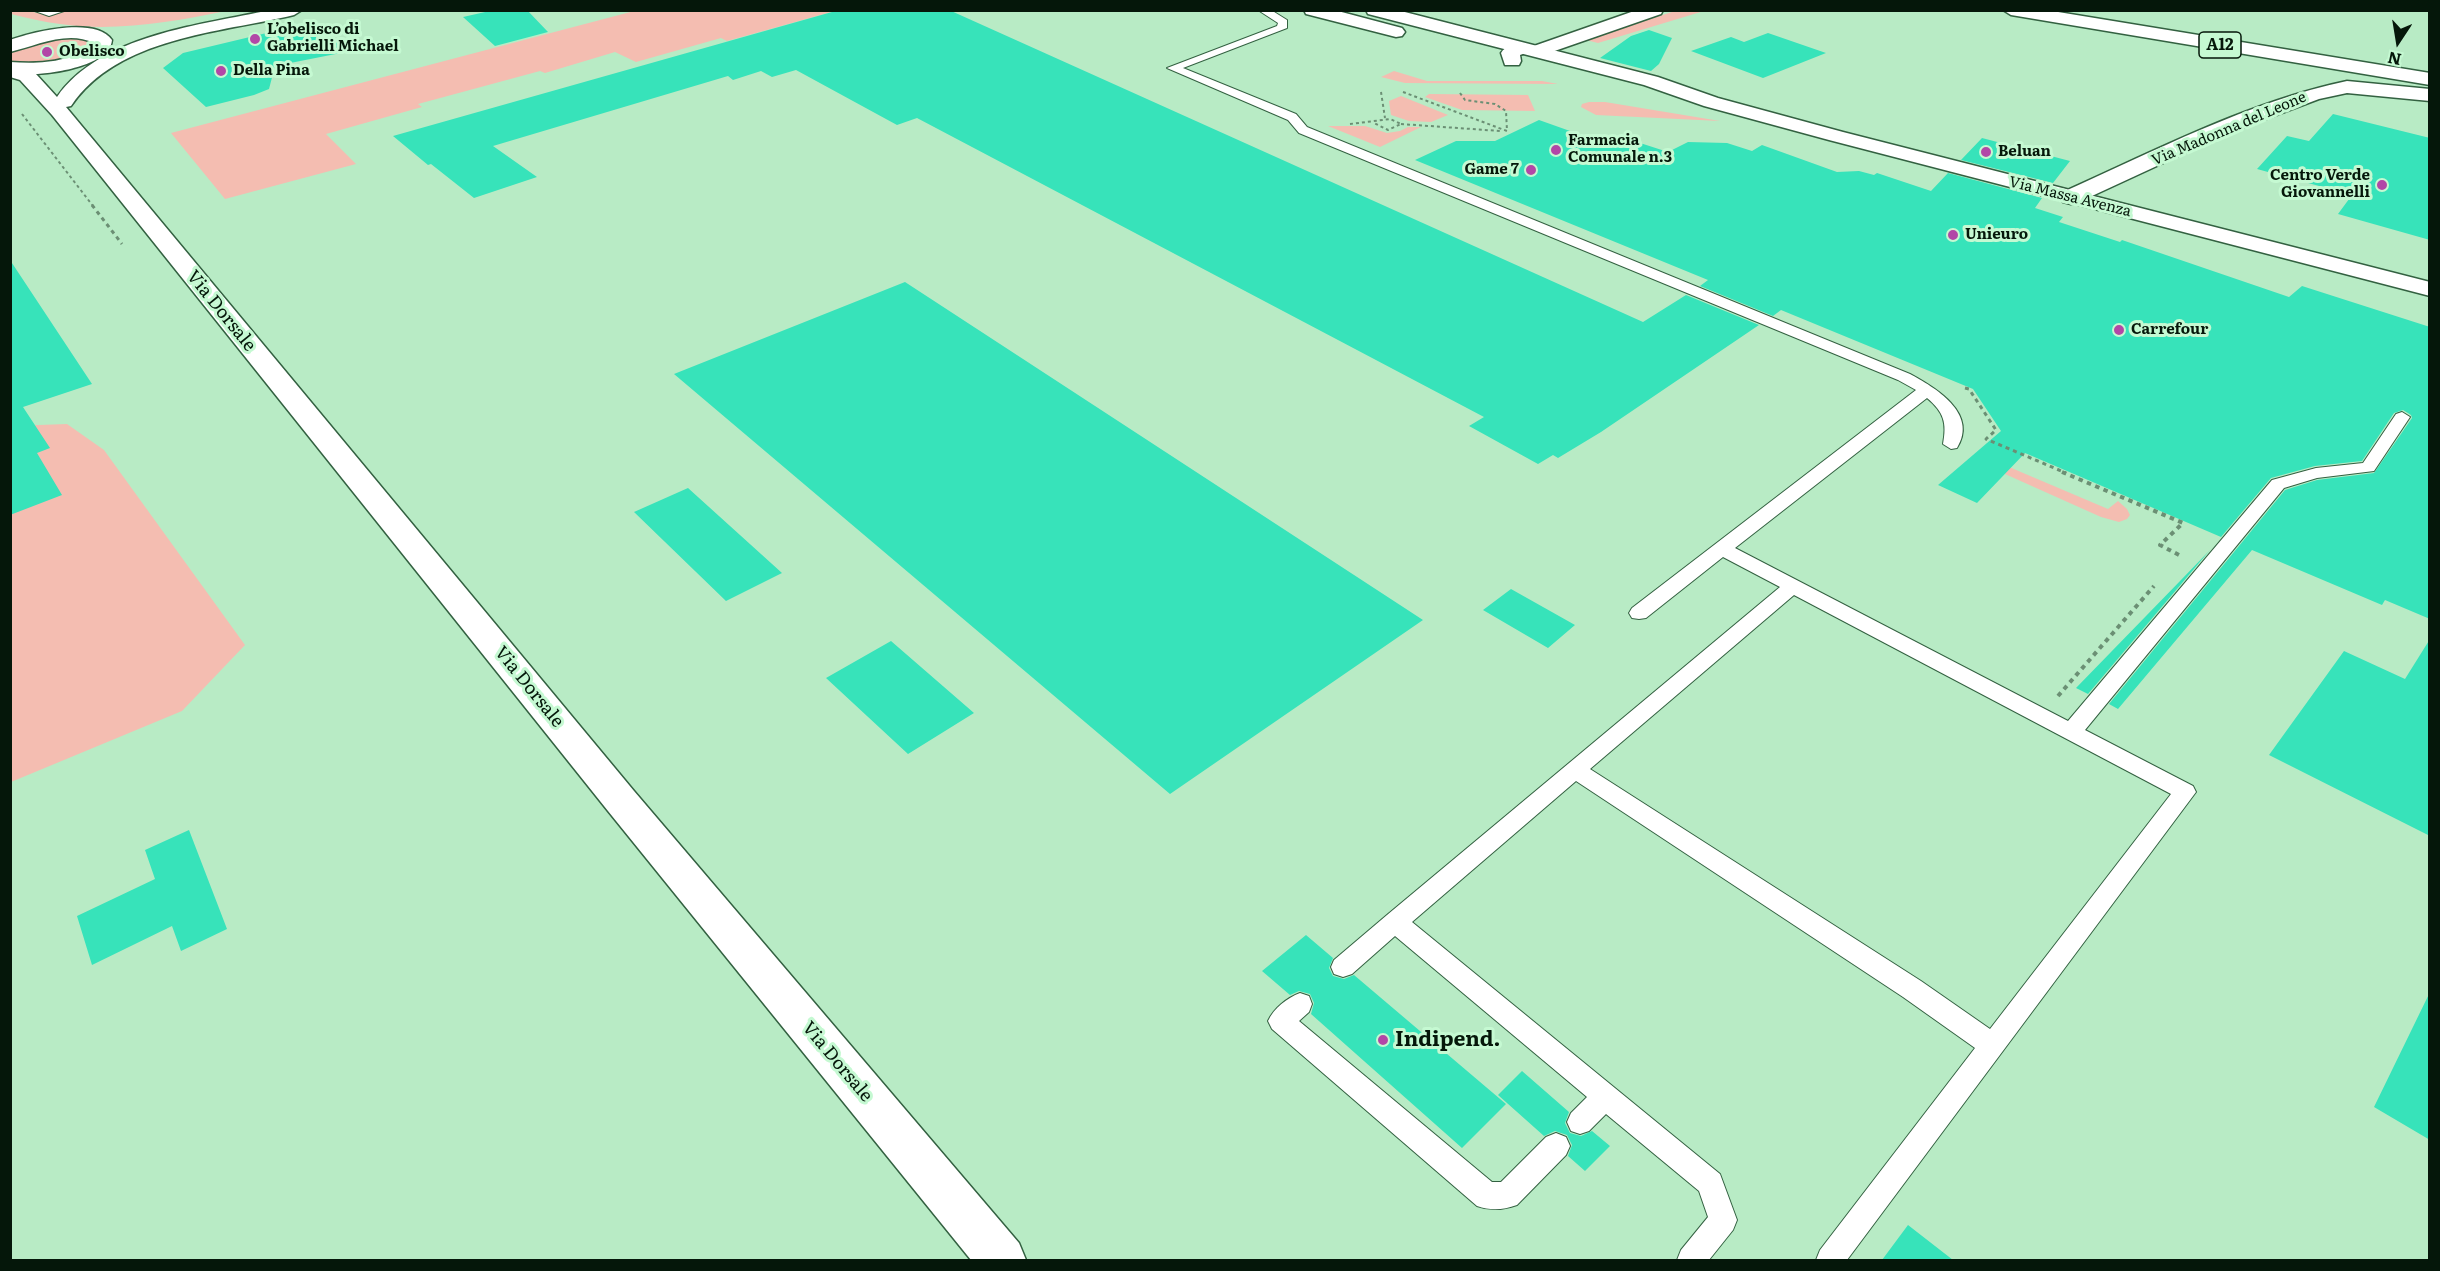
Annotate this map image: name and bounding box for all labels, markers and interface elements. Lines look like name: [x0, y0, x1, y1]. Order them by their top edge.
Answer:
north arrow: [2368, 12, 2428, 72]
place label: L’obelisco di Gabrielli Michael: [267, 21, 399, 56]
marker: L’obelisco di Gabrielli Michael: [248, 32, 262, 46]
road number: A12: [2199, 32, 2241, 58]
place label: Obelisco: [59, 43, 125, 61]
marker: Obelisco: [40, 45, 54, 59]
text: N: [2385, 46, 2403, 73]
place label: Della Pina: [233, 62, 310, 80]
marker: Della Pina: [214, 64, 228, 78]
street label: Via Madonna del Leone: [2149, 88, 2309, 170]
place label: Farmacia Comunale n.3: [1568, 132, 1672, 167]
marker: Farmacia Comunale n.3: [1549, 143, 1563, 157]
place label: Beluan: [1998, 143, 2051, 161]
marker: Beluan: [1979, 145, 1993, 159]
place label: Game 7: [1464, 161, 1519, 179]
marker: Game 7: [1524, 163, 1538, 177]
place label: Centro Verde Giovannelli: [2270, 167, 2370, 202]
street label: Via Massa Avenza: [2007, 173, 2133, 221]
marker: Centro Verde Giovannelli: [2375, 178, 2389, 192]
place label: Unieuro: [1965, 226, 2028, 244]
marker: Unieuro: [1946, 228, 1960, 242]
street label: Via Dorsale: [182, 266, 260, 356]
place label: Carrefour: [2131, 321, 2208, 339]
marker: Carrefour: [2112, 323, 2126, 337]
street label: Via Dorsale: [490, 642, 568, 732]
street label: Via Dorsale: [797, 1018, 877, 1106]
place label: Indipend.: [1395, 1027, 1500, 1053]
marker: Indipend.: [1376, 1033, 1390, 1047]

